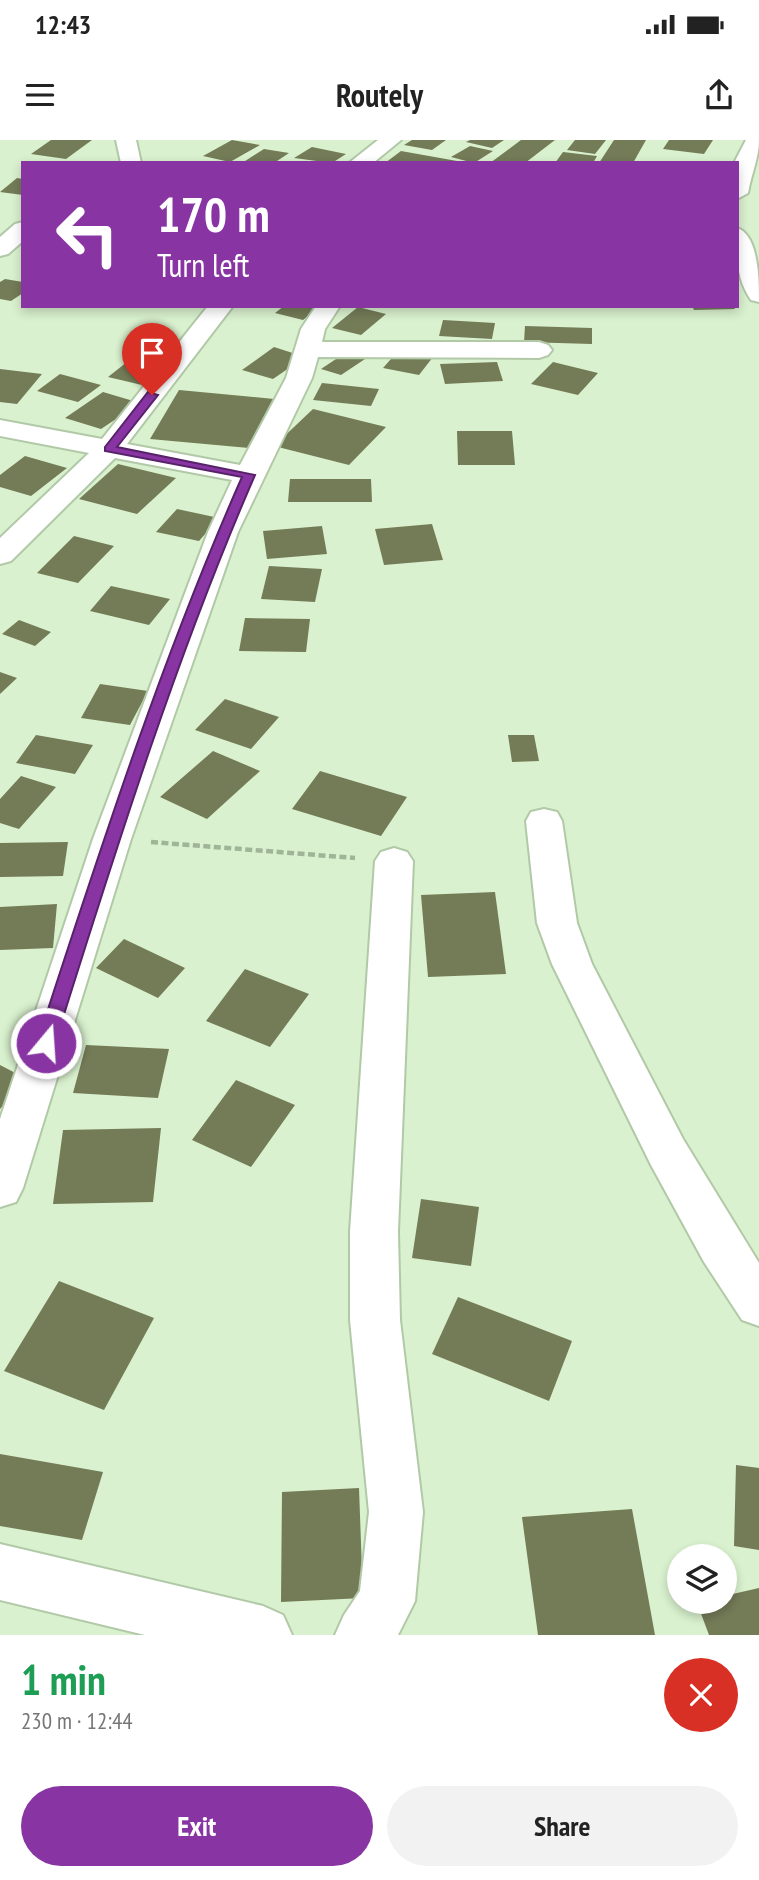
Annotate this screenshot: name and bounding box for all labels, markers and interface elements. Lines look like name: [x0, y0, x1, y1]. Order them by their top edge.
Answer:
text: 12:43: [35, 8, 91, 41]
text: Routely: [336, 74, 423, 116]
icon: menu: [21, 76, 59, 114]
icon: share: [700, 76, 738, 114]
text: 170 m: [157, 182, 270, 246]
icon: left: [42, 189, 133, 280]
text: Turn left: [157, 244, 249, 286]
pin: [122, 323, 182, 395]
icon: arrive: [133, 334, 171, 372]
position arrow: [9, 1006, 83, 1080]
map controls: [667, 1544, 737, 1614]
button: layers: [667, 1544, 737, 1614]
text: 1 min: [21, 1652, 106, 1707]
button: close: [664, 1658, 738, 1732]
text: 230 m · 12:44: [21, 1706, 133, 1735]
button: Exit: [21, 1786, 373, 1866]
button: Share: [387, 1786, 738, 1866]

